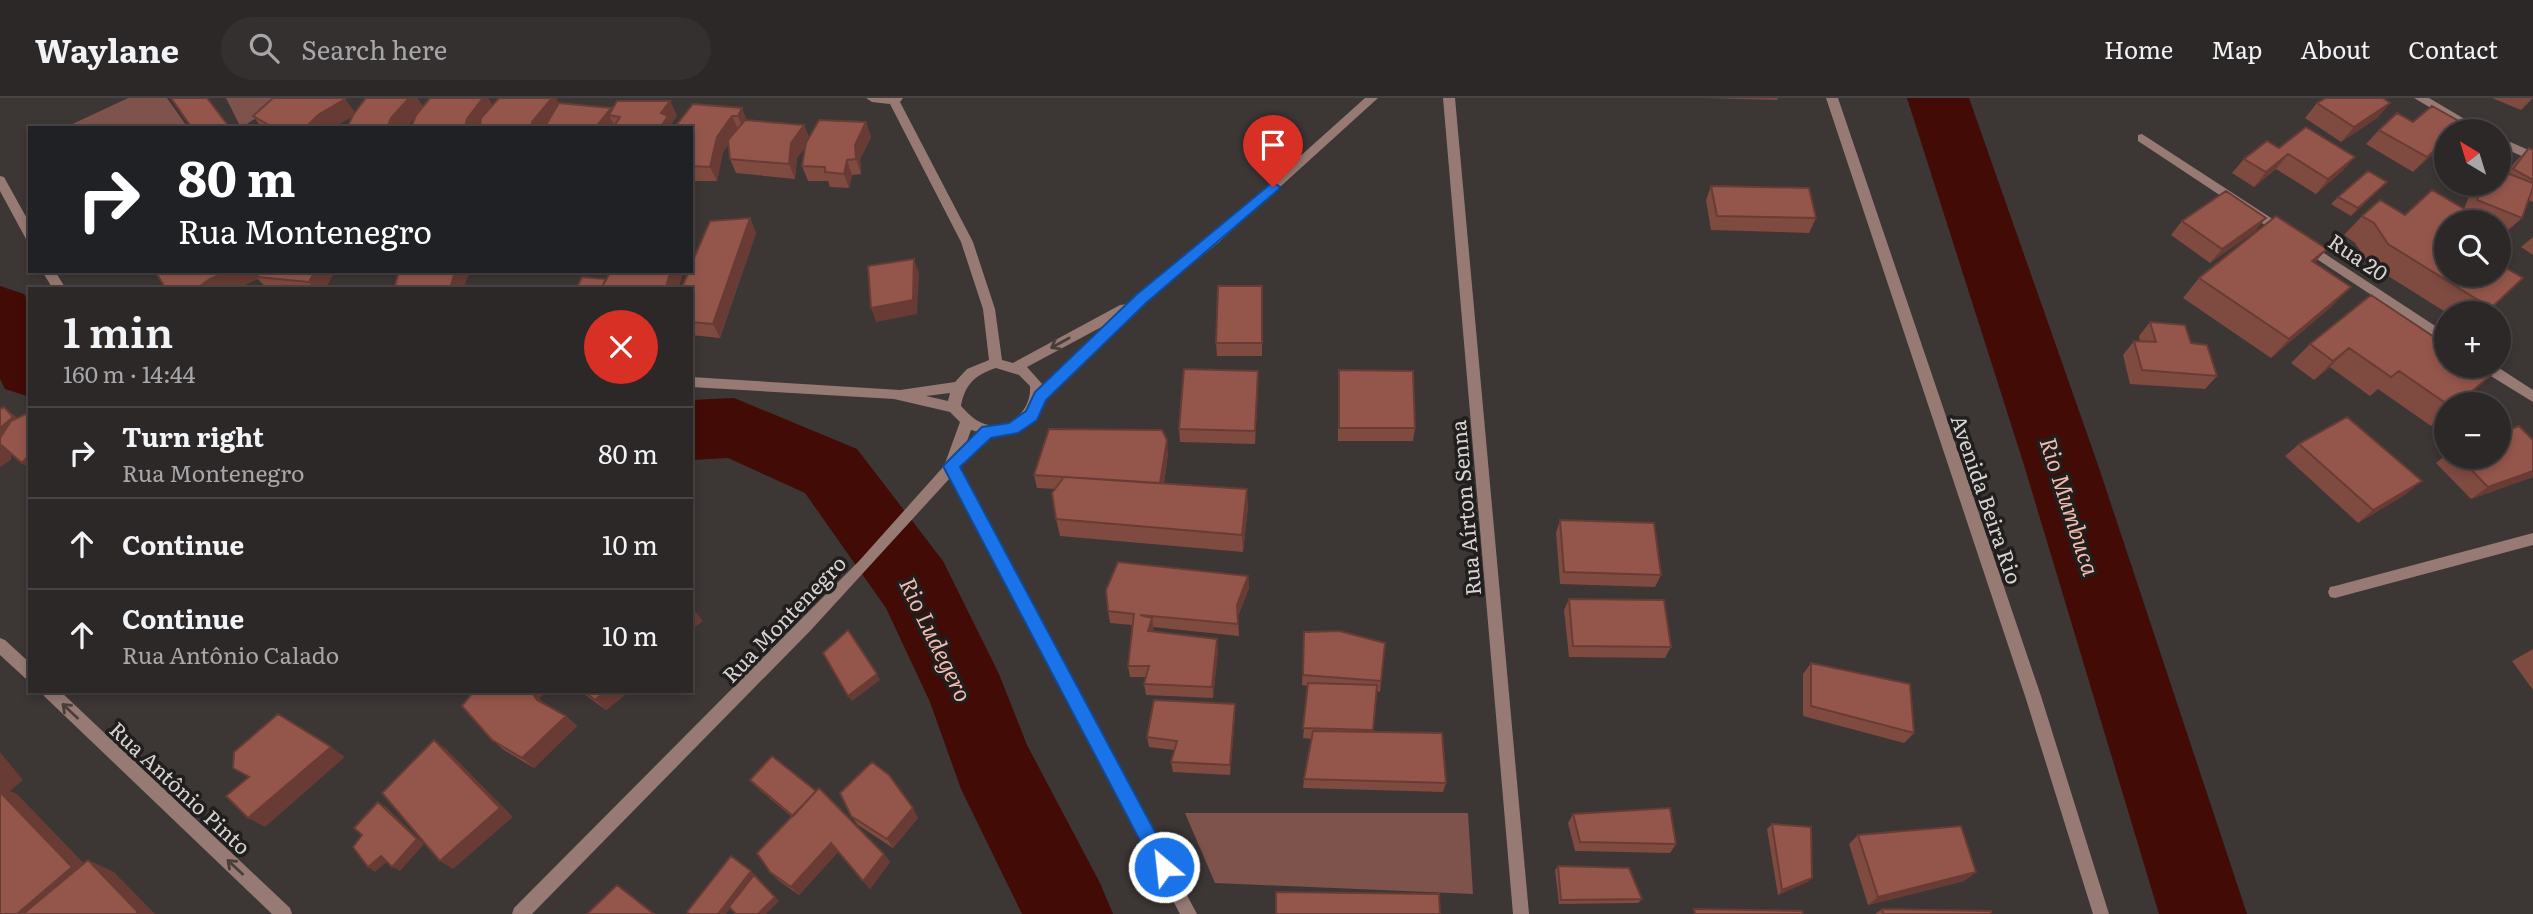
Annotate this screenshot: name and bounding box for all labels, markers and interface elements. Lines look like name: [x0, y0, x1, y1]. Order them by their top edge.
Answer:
search box: [221, 17, 711, 80]
text: Waylane: [35, 24, 179, 73]
icon: search: [245, 29, 283, 67]
text: Search here: [301, 29, 447, 68]
text: Home: [2104, 31, 2173, 66]
text: Map: [2211, 31, 2262, 66]
text: About: [2300, 31, 2370, 66]
text: Contact: [2408, 31, 2498, 66]
pin: [1243, 115, 1303, 187]
north arrow: [2434, 119, 2511, 196]
map controls: [2434, 119, 2511, 469]
icon: arrive: [1254, 126, 1292, 164]
text: 80 m: [178, 139, 296, 212]
icon: right: [63, 154, 154, 245]
text: Rua Montenegro: [178, 206, 432, 254]
button: search: [2434, 210, 2511, 287]
street label: Rua 20: [2323, 225, 2395, 287]
text: 1 min: [63, 299, 173, 361]
button: +: [2434, 301, 2511, 378]
button: close: [584, 310, 658, 384]
one-way arrow: [1050, 337, 1071, 350]
text: 160 m · 14:44: [63, 356, 195, 390]
button: −: [2434, 392, 2511, 469]
street label: Avenida Beira Rio: [1945, 410, 2031, 588]
text: Turn right: [122, 416, 264, 455]
street label: Rua Aírton Senna: [1441, 418, 1487, 597]
water label: Rio Mumbuca: [2033, 432, 2109, 580]
text: 80 m: [598, 433, 658, 472]
icon: right: [63, 434, 101, 472]
text: Rua Montenegro: [122, 455, 304, 489]
text: Continue: [122, 524, 244, 563]
text: 10 m: [602, 524, 658, 563]
icon: ahead: [63, 525, 101, 563]
street label: Rua Montenegro: [714, 547, 852, 689]
water label: Rio Ludegero: [892, 571, 982, 707]
text: Continue: [122, 598, 244, 637]
text: 10 m: [602, 615, 658, 654]
icon: ahead: [63, 616, 101, 654]
text: Rua Antônio Calado: [122, 637, 339, 671]
one-way arrow: [62, 702, 79, 719]
street label: Rua Antônio Pinto: [104, 713, 258, 861]
position arrow: [1127, 830, 1201, 904]
one-way arrow: [226, 859, 244, 875]

